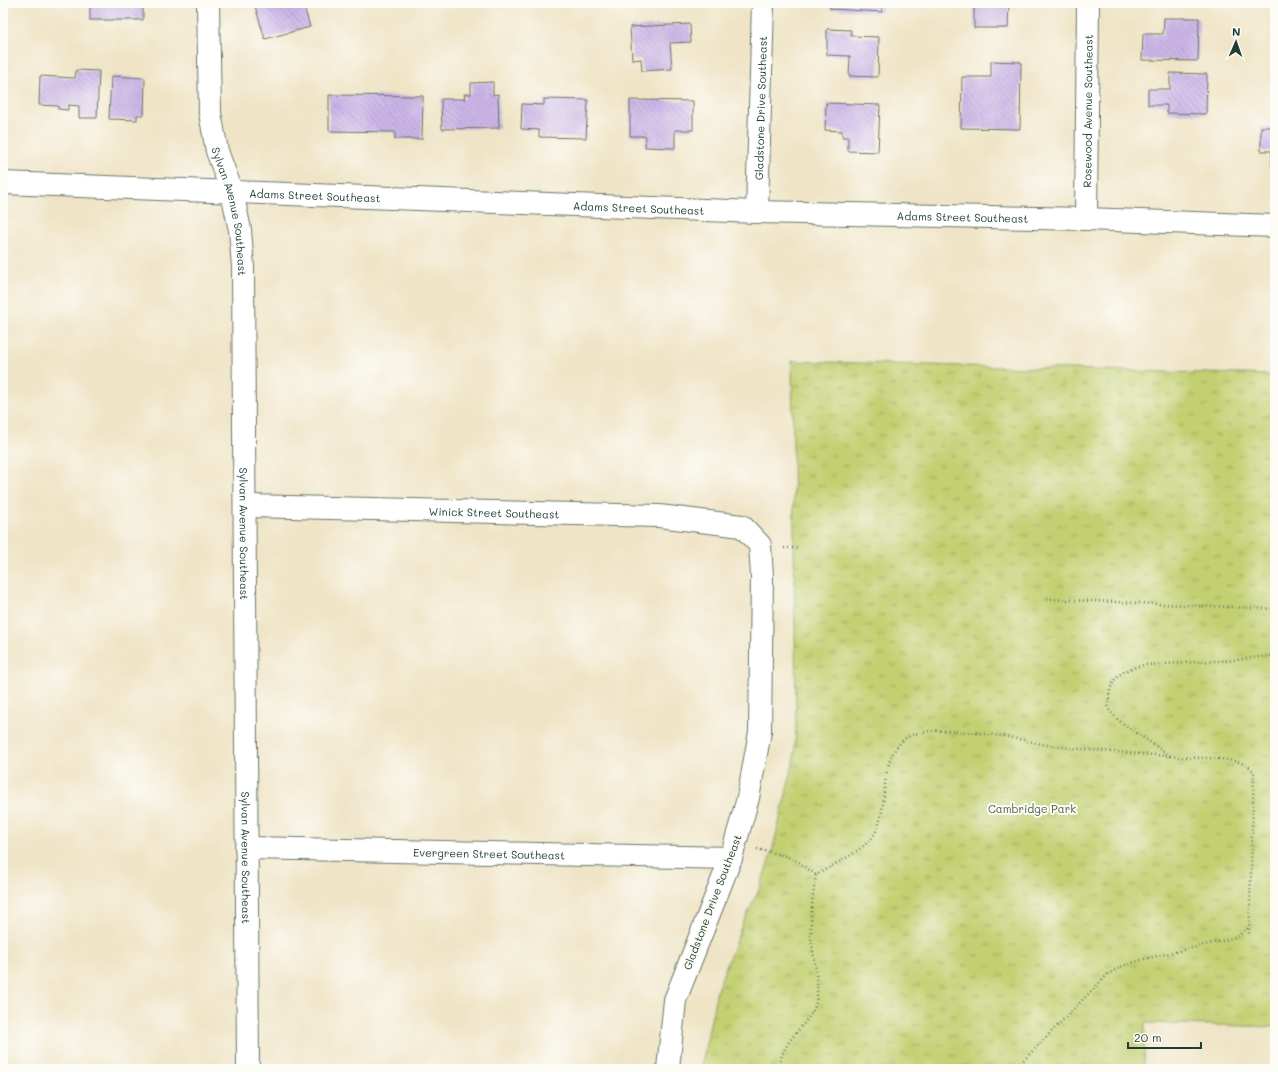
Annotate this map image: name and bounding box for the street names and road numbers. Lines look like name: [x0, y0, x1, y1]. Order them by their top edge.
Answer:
street label: Rosewood Avenue Southeast: [1079, 34, 1095, 188]
street label: Gladstone Drive Southeast: [750, 36, 770, 180]
street label: Sylvan Avenue Southeast: [209, 146, 251, 276]
street label: Adams Street Southeast: [249, 185, 381, 205]
street label: Adams Street Southeast: [573, 197, 705, 217]
street label: Adams Street Southeast: [897, 207, 1028, 225]
street label: Sylvan Avenue Southeast: [237, 467, 253, 600]
street label: Winick Street Southeast: [428, 503, 560, 521]
street label: Sylvan Avenue Southeast: [239, 791, 255, 924]
street label: Gladstone Drive Southeast: [679, 832, 745, 972]
street label: Evergreen Street Southeast: [413, 844, 565, 862]

